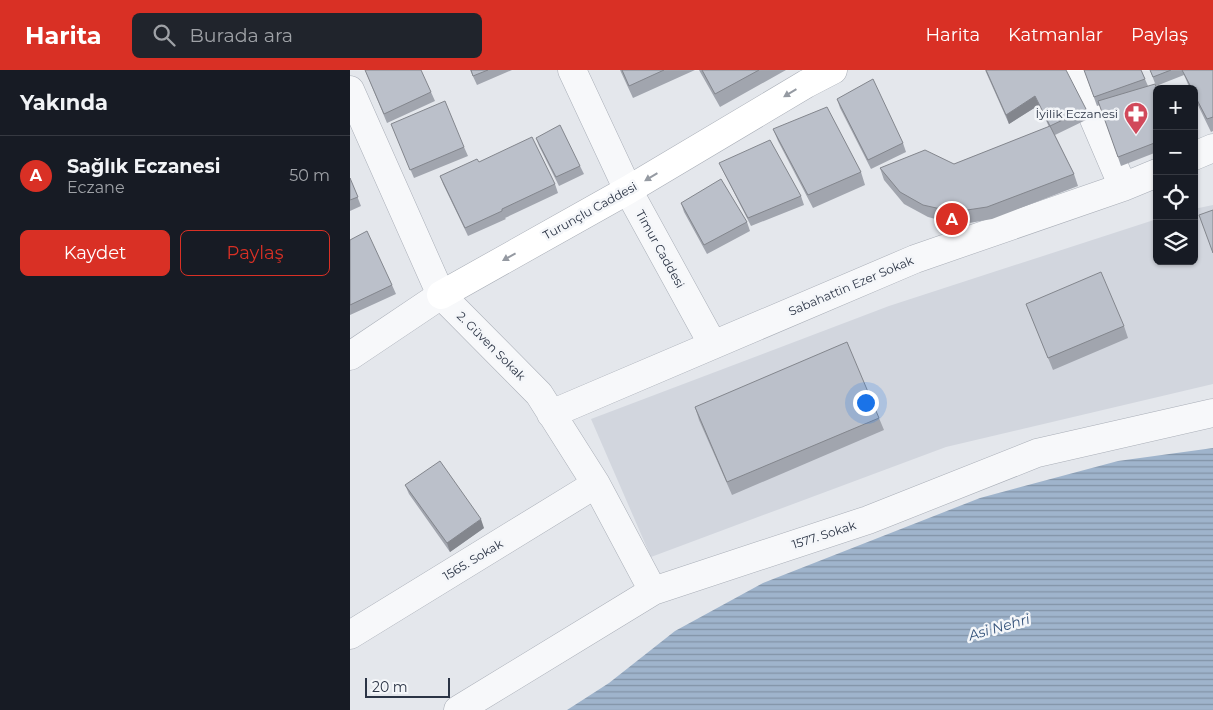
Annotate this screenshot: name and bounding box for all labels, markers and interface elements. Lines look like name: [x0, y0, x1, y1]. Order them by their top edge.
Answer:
search box: [132, 13, 482, 58]
text: Harita: [25, 21, 102, 50]
icon: search: [150, 21, 178, 49]
text: Burada ara: [190, 24, 293, 47]
text: Harita: [925, 24, 980, 46]
text: Katmanlar: [1008, 24, 1103, 46]
text: Paylaş: [1131, 24, 1188, 46]
map controls: [1153, 85, 1198, 265]
button: +: [1153, 85, 1198, 130]
one-way arrow: [784, 89, 797, 98]
text: Yakında: [20, 90, 108, 115]
pharmacy icon: İyilik Eczanesi: [1123, 101, 1149, 135]
place label: İyilik Eczanesi: [1036, 106, 1118, 121]
button: −: [1153, 130, 1198, 175]
text: Sağlık Eczanesi: [67, 155, 220, 178]
text: A: [30, 166, 42, 185]
text: 50 m: [289, 166, 330, 185]
one-way arrow: [644, 172, 657, 181]
button: locate: [1153, 175, 1198, 220]
text: Eczane: [67, 178, 125, 197]
street label: Turunçlu Caddesi: [540, 179, 639, 243]
pin: A: [936, 200, 968, 238]
street label: Timur Caddesi: [633, 207, 688, 290]
button: layers: [1153, 220, 1198, 265]
button: Kaydet: [20, 230, 170, 276]
button: Paylaş: [180, 230, 330, 276]
one-way arrow: [503, 252, 516, 261]
street label: Sabahattin Ezer Sokak: [786, 252, 916, 319]
street label: 2. Güven Sokak: [454, 308, 529, 384]
your location: [853, 390, 879, 416]
street label: 1577. Sokak: [790, 517, 859, 552]
street label: 1565. Sokak: [440, 535, 506, 583]
water label: Asi Nehri: [965, 610, 1032, 645]
scale bar: [365, 675, 450, 698]
text: 20 m: [372, 678, 408, 696]

